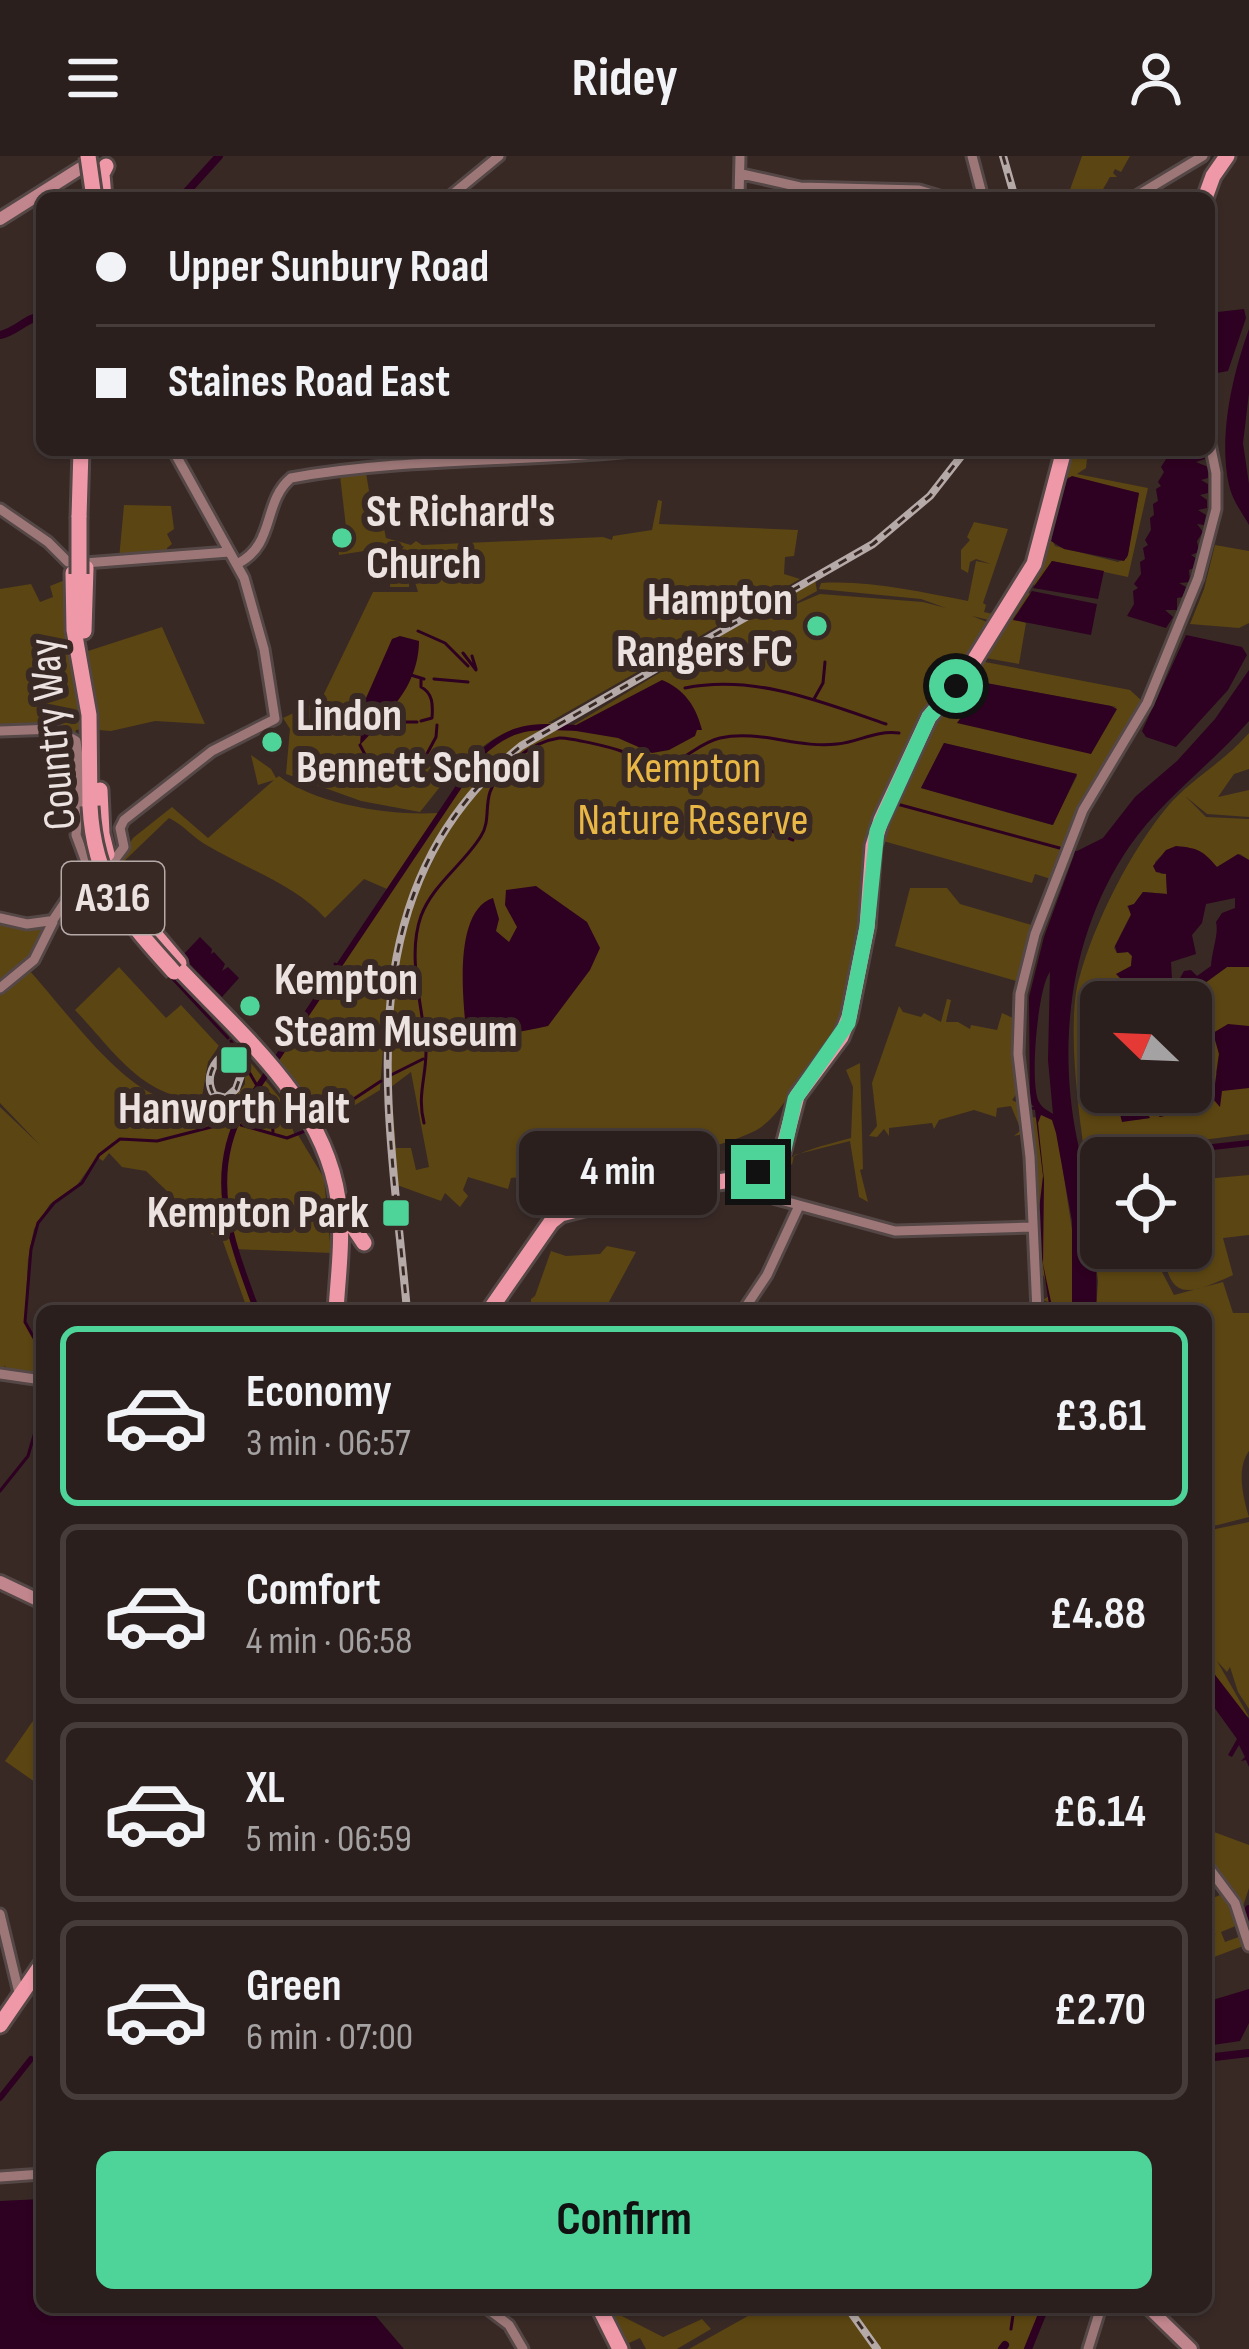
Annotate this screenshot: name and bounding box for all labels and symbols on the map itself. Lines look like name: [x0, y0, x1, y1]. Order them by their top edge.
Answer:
place label: St Richard's Church: [366, 485, 555, 592]
marker: St Richard's Church: [329, 525, 355, 551]
place label: Hampton Rangers FC: [616, 573, 793, 680]
marker: Hampton Rangers FC: [804, 613, 830, 639]
street label: Country Way: [17, 636, 89, 832]
route start: [929, 659, 983, 713]
place label: Lindon Bennett School: [296, 689, 540, 796]
marker: Lindon Bennett School: [259, 729, 285, 755]
park label: Kempton Nature Reserve: [577, 741, 809, 848]
road number: A316: [62, 862, 164, 934]
place label: Kempton Steam Museum: [274, 953, 518, 1060]
north arrow: [1080, 981, 1212, 1113]
marker: Kempton Steam Museum: [237, 993, 263, 1019]
marker: Hanworth Halt: [218, 1044, 250, 1076]
place label: Hanworth Halt: [118, 1082, 350, 1137]
callout: 4 min: [518, 1130, 716, 1214]
route end: [731, 1145, 785, 1199]
place label: Kempton Park: [147, 1186, 369, 1241]
marker: Kempton Park: [380, 1197, 412, 1229]

